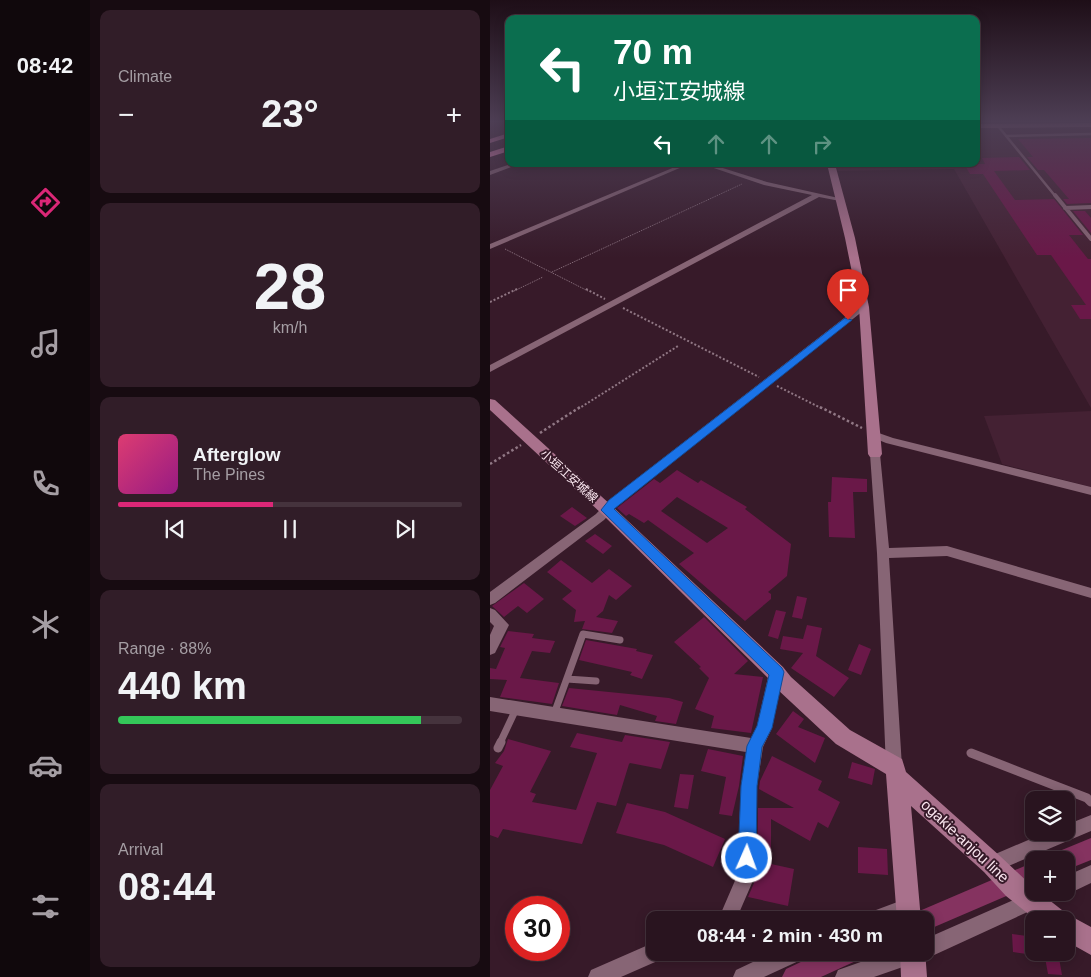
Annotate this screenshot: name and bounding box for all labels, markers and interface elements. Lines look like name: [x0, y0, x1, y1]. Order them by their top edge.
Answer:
text: 70 m: [613, 32, 693, 71]
icon: left: [530, 35, 595, 100]
text: 08:42: [17, 53, 73, 78]
text: Climate: [118, 68, 172, 85]
text: 小垣江安城線: [613, 79, 745, 104]
text: 23°: [261, 93, 319, 135]
text: −: [118, 99, 134, 130]
text: +: [446, 99, 462, 130]
icon: left: [649, 130, 677, 158]
icon: ahead: [702, 130, 730, 158]
icon: ahead: [755, 130, 783, 158]
icon: right: [808, 130, 836, 158]
icon: directions: [28, 185, 63, 220]
text: 28: [254, 250, 326, 323]
pin: [827, 269, 869, 320]
icon: arrive: [834, 276, 862, 304]
text: km/h: [273, 319, 307, 336]
icon: music: [28, 326, 63, 361]
text: Afterglow: [193, 444, 281, 465]
street label: 小垣江安城線: [538, 447, 600, 505]
icon: phone: [28, 466, 63, 501]
text: The Pines: [193, 466, 265, 483]
icon: previous: [161, 515, 189, 543]
icon: pause: [276, 515, 304, 543]
icon: next: [391, 515, 419, 543]
icon: climate: [28, 607, 63, 642]
text: Range · 88%: [118, 640, 211, 657]
text: 440 km: [118, 665, 247, 707]
icon: car: [28, 748, 63, 783]
map controls: [1025, 791, 1075, 961]
button: layers: [1025, 791, 1075, 841]
street label: ogakie-anjou line: [918, 796, 1013, 886]
position arrow: [720, 831, 772, 883]
text: Arrival: [118, 841, 163, 858]
button: +: [1025, 851, 1075, 901]
text: 08:44: [118, 866, 215, 908]
icon: filters: [28, 889, 63, 924]
speed limit sign: 30: [505, 896, 570, 961]
button: −: [1025, 911, 1075, 961]
text: 08:44 · 2 min · 430 m: [697, 925, 883, 946]

